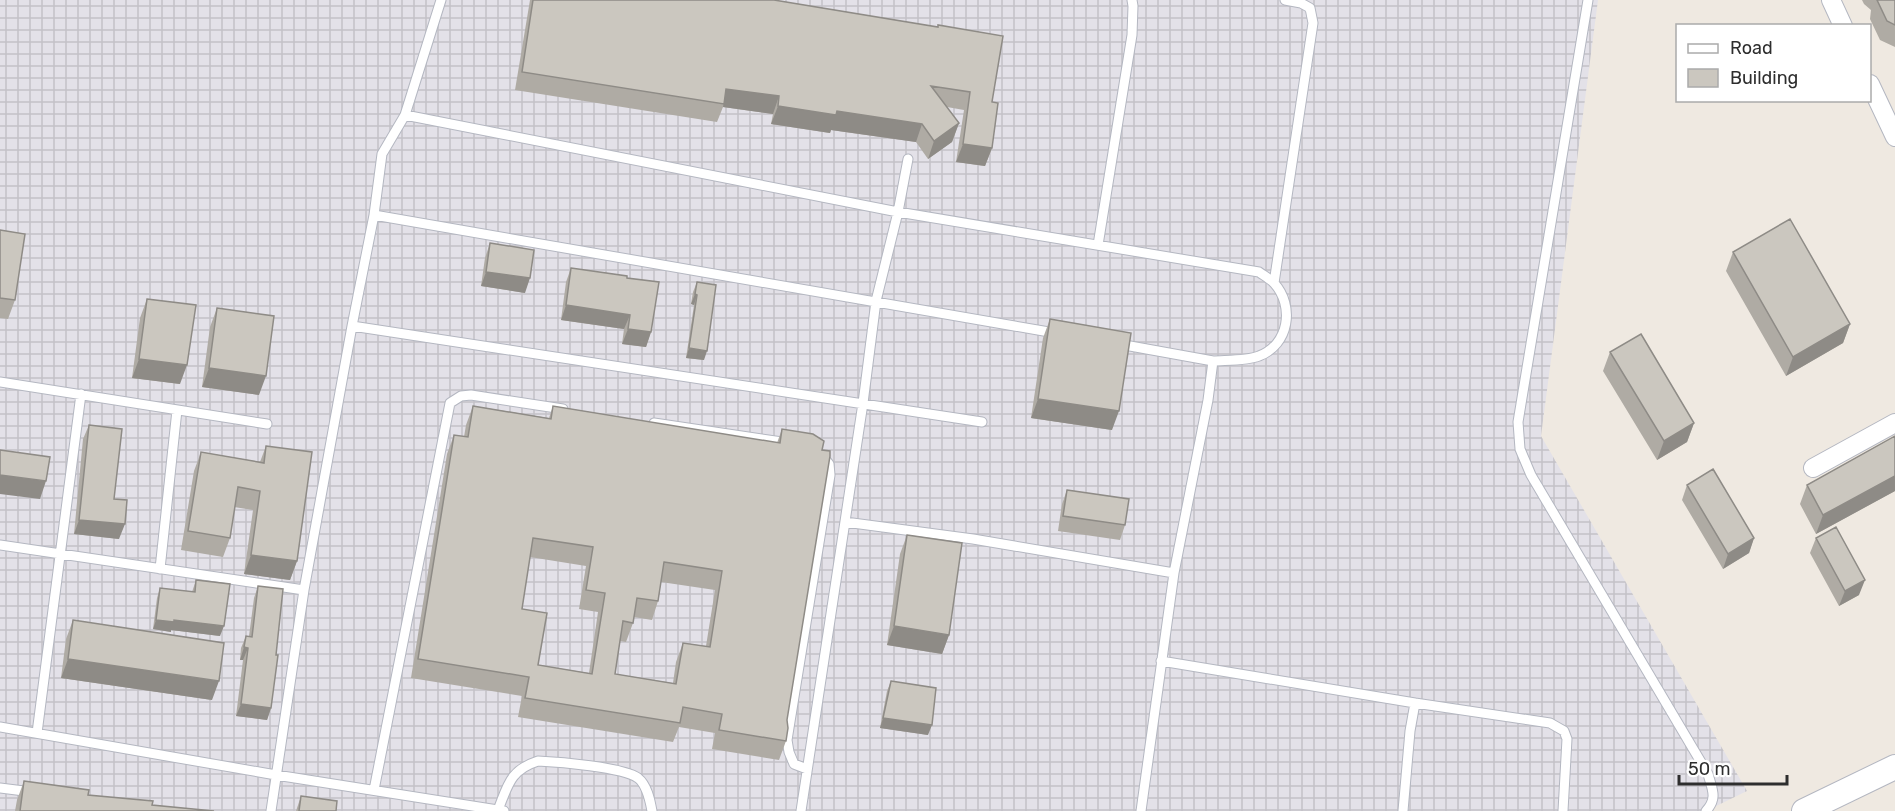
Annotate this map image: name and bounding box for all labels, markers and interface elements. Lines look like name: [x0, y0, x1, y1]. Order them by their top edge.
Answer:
legend: [1676, 24, 1871, 102]
text: Road: [1730, 37, 1773, 59]
text: Building: [1730, 67, 1798, 89]
scale bar: [1679, 748, 1787, 786]
text: 50 m: [1688, 758, 1731, 780]

